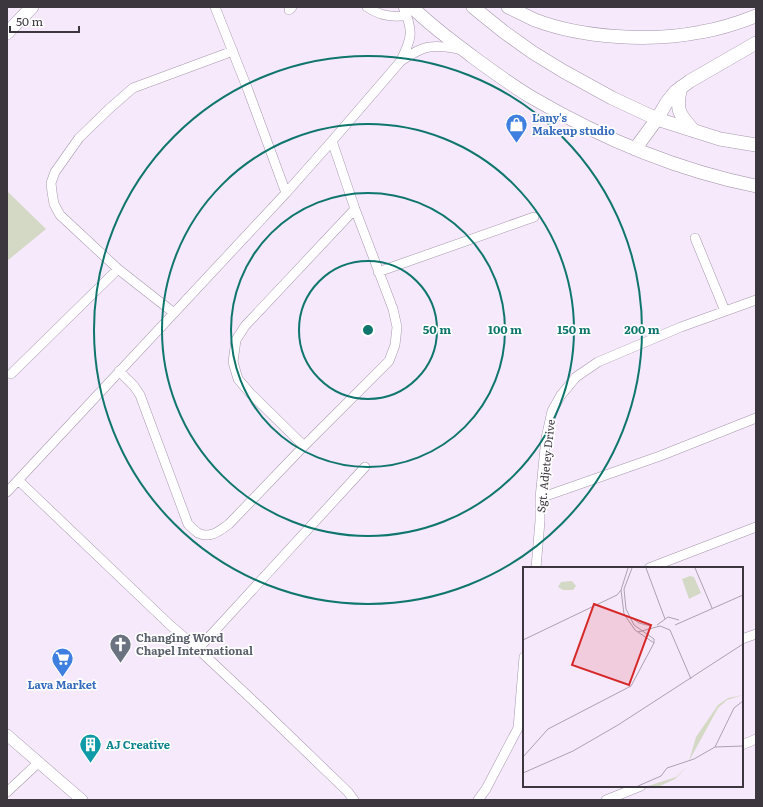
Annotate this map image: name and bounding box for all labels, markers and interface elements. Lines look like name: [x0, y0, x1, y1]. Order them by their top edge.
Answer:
scale bar: [10, 8, 79, 34]
text: 50 m: [16, 12, 43, 30]
place label: Lany's Makeup studio: [532, 109, 615, 138]
shop icon: Lany's Makeup studio: [504, 111, 530, 144]
text: 50 m: [423, 320, 451, 338]
text: 100 m: [488, 320, 522, 338]
text: 150 m: [557, 320, 591, 338]
text: 200 m: [624, 320, 660, 338]
centre of rings: [361, 323, 375, 337]
street label: Sgt. Adjetey Drive: [532, 418, 558, 513]
inset map: [523, 567, 743, 787]
place label: Changing Word Chapel International: [136, 629, 253, 658]
church icon: Changing Word Chapel International: [107, 631, 133, 664]
supermarket icon: Lava Market: [49, 646, 75, 679]
place label: Lava Market: [27, 676, 97, 692]
building icon: AJ Creative: [78, 732, 104, 765]
place label: AJ Creative: [106, 736, 170, 752]

